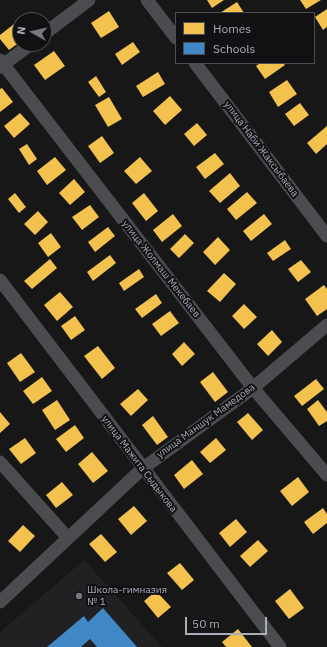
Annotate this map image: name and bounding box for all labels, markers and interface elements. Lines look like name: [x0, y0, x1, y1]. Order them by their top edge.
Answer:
north arrow: [12, 12, 52, 52]
legend: [175, 12, 315, 64]
text: Homes: [213, 21, 251, 36]
text: N: [14, 26, 29, 35]
text: Schools: [213, 41, 255, 56]
street label: улица Наби Жаксыбаева: [221, 99, 301, 199]
street label: улица Жолмаш Мекебаев: [119, 218, 203, 320]
street label: улица Маншук Мамедова: [155, 381, 257, 461]
street label: улица Мажита Сыдыкова: [99, 413, 179, 515]
place label: Школа-гимназия № 1: [87, 584, 167, 608]
marker: Школа-гимназия № 1: [74, 591, 84, 601]
scale bar: [187, 609, 269, 635]
text: 50 m: [192, 616, 220, 631]

